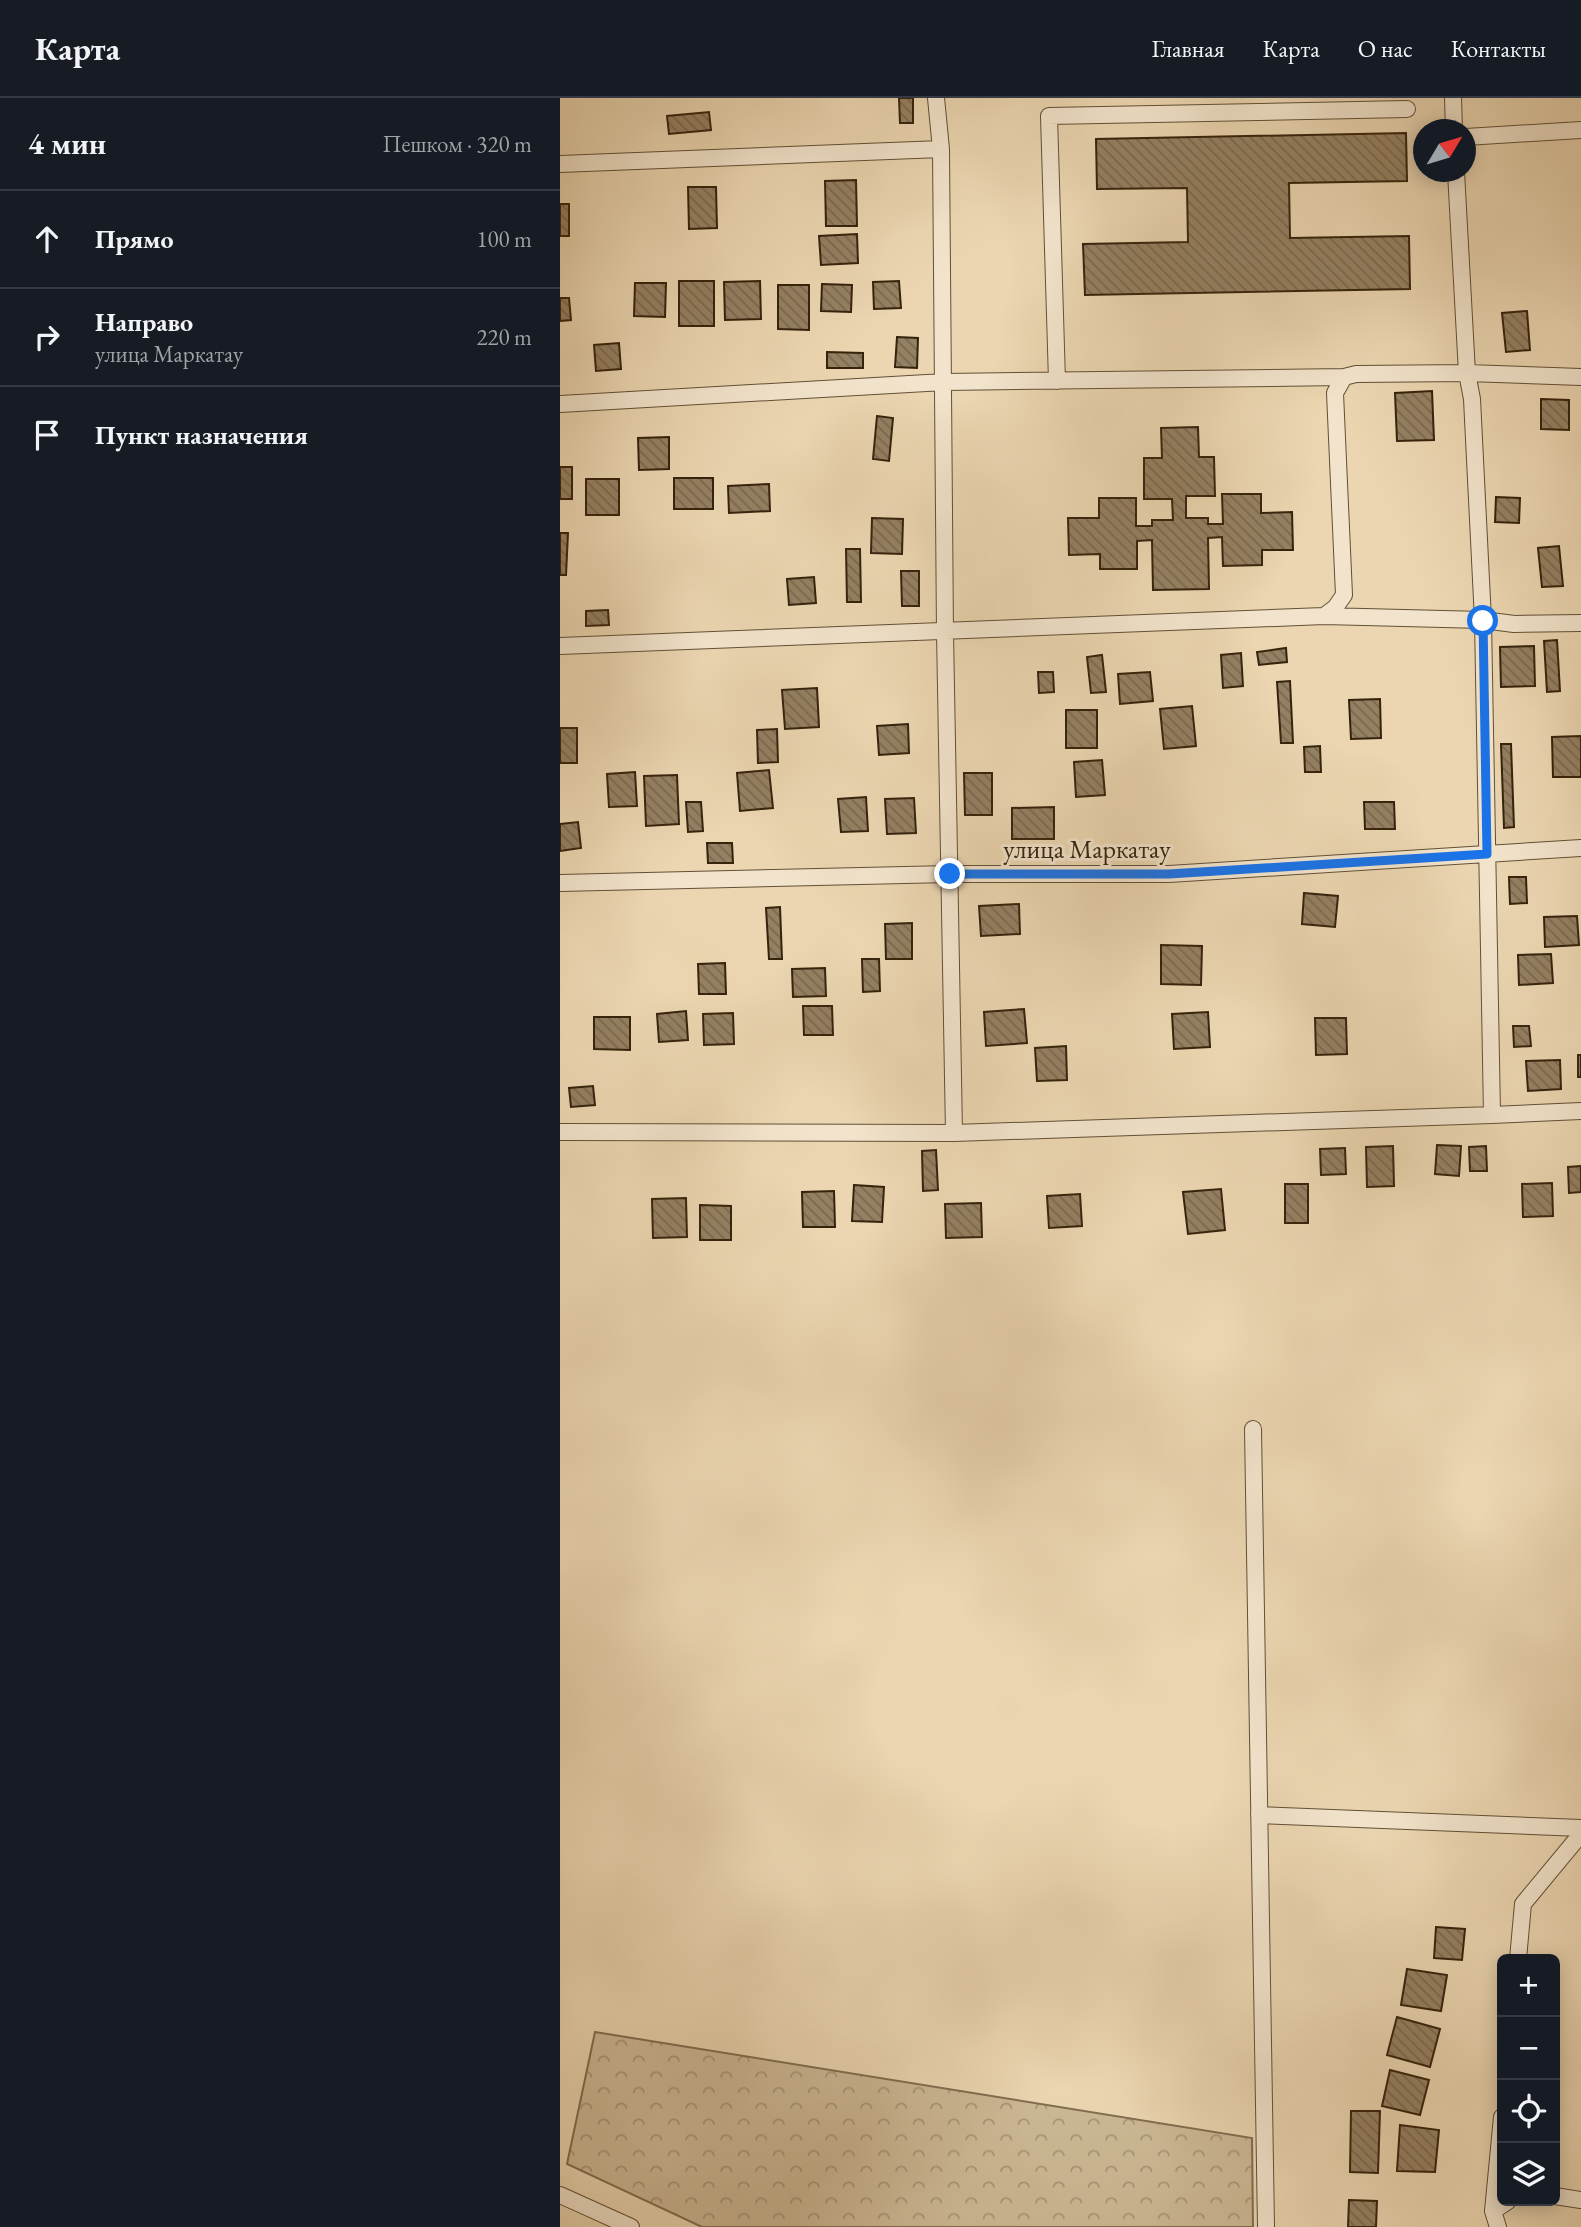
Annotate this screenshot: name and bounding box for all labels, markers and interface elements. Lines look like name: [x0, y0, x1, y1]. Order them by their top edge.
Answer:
text: Карта: [35, 27, 120, 70]
text: Главная: [1151, 33, 1225, 64]
text: Карта: [1263, 33, 1320, 64]
text: О нас: [1358, 33, 1413, 64]
text: Контакты: [1451, 33, 1546, 64]
north arrow: [1413, 119, 1476, 182]
text: 4 мин: [28, 124, 106, 163]
text: Пешком · 320 m: [383, 129, 532, 159]
icon: ahead: [28, 220, 66, 258]
text: Прямо: [95, 222, 174, 256]
text: 100 m: [476, 224, 532, 254]
text: Направо: [95, 305, 193, 339]
icon: right: [28, 318, 66, 356]
text: 220 m: [476, 322, 532, 352]
text: улица Маркатау: [95, 339, 243, 369]
icon: arrive: [28, 416, 66, 454]
text: Пункт назначения: [95, 418, 308, 452]
route start: [1467, 605, 1498, 636]
street label: улица Маркатау: [1003, 832, 1171, 866]
route end: [934, 858, 965, 889]
map controls: [1497, 1954, 1560, 2206]
button: +: [1497, 1954, 1560, 2017]
button: −: [1497, 2017, 1560, 2080]
button: locate: [1497, 2080, 1560, 2143]
button: layers: [1497, 2143, 1560, 2206]

